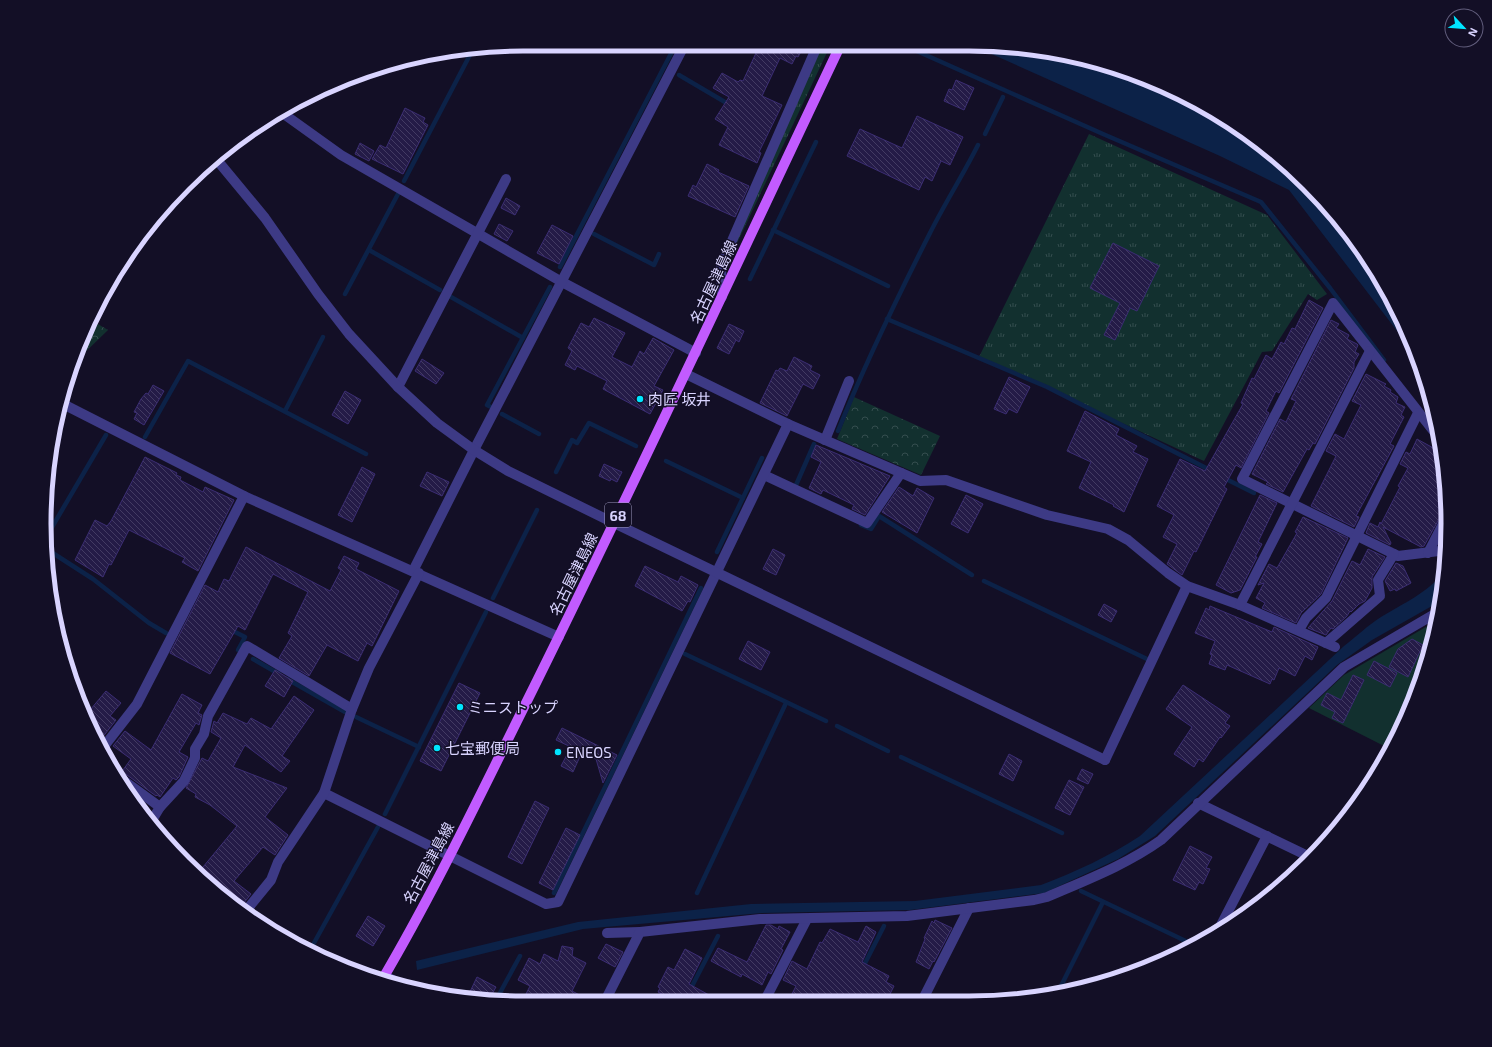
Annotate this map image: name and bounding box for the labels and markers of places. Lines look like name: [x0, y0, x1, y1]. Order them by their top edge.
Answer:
place label: 肉匠 坂井: [648, 390, 711, 408]
marker: 肉匠 坂井: [635, 394, 645, 404]
place label: ミニストップ: [468, 698, 558, 716]
marker: ミニストップ: [455, 702, 465, 712]
place label: 七宝郵便局: [445, 739, 520, 757]
marker: 七宝郵便局: [432, 743, 442, 753]
place label: ENEOS: [566, 743, 612, 761]
marker: ENEOS: [553, 747, 563, 757]

